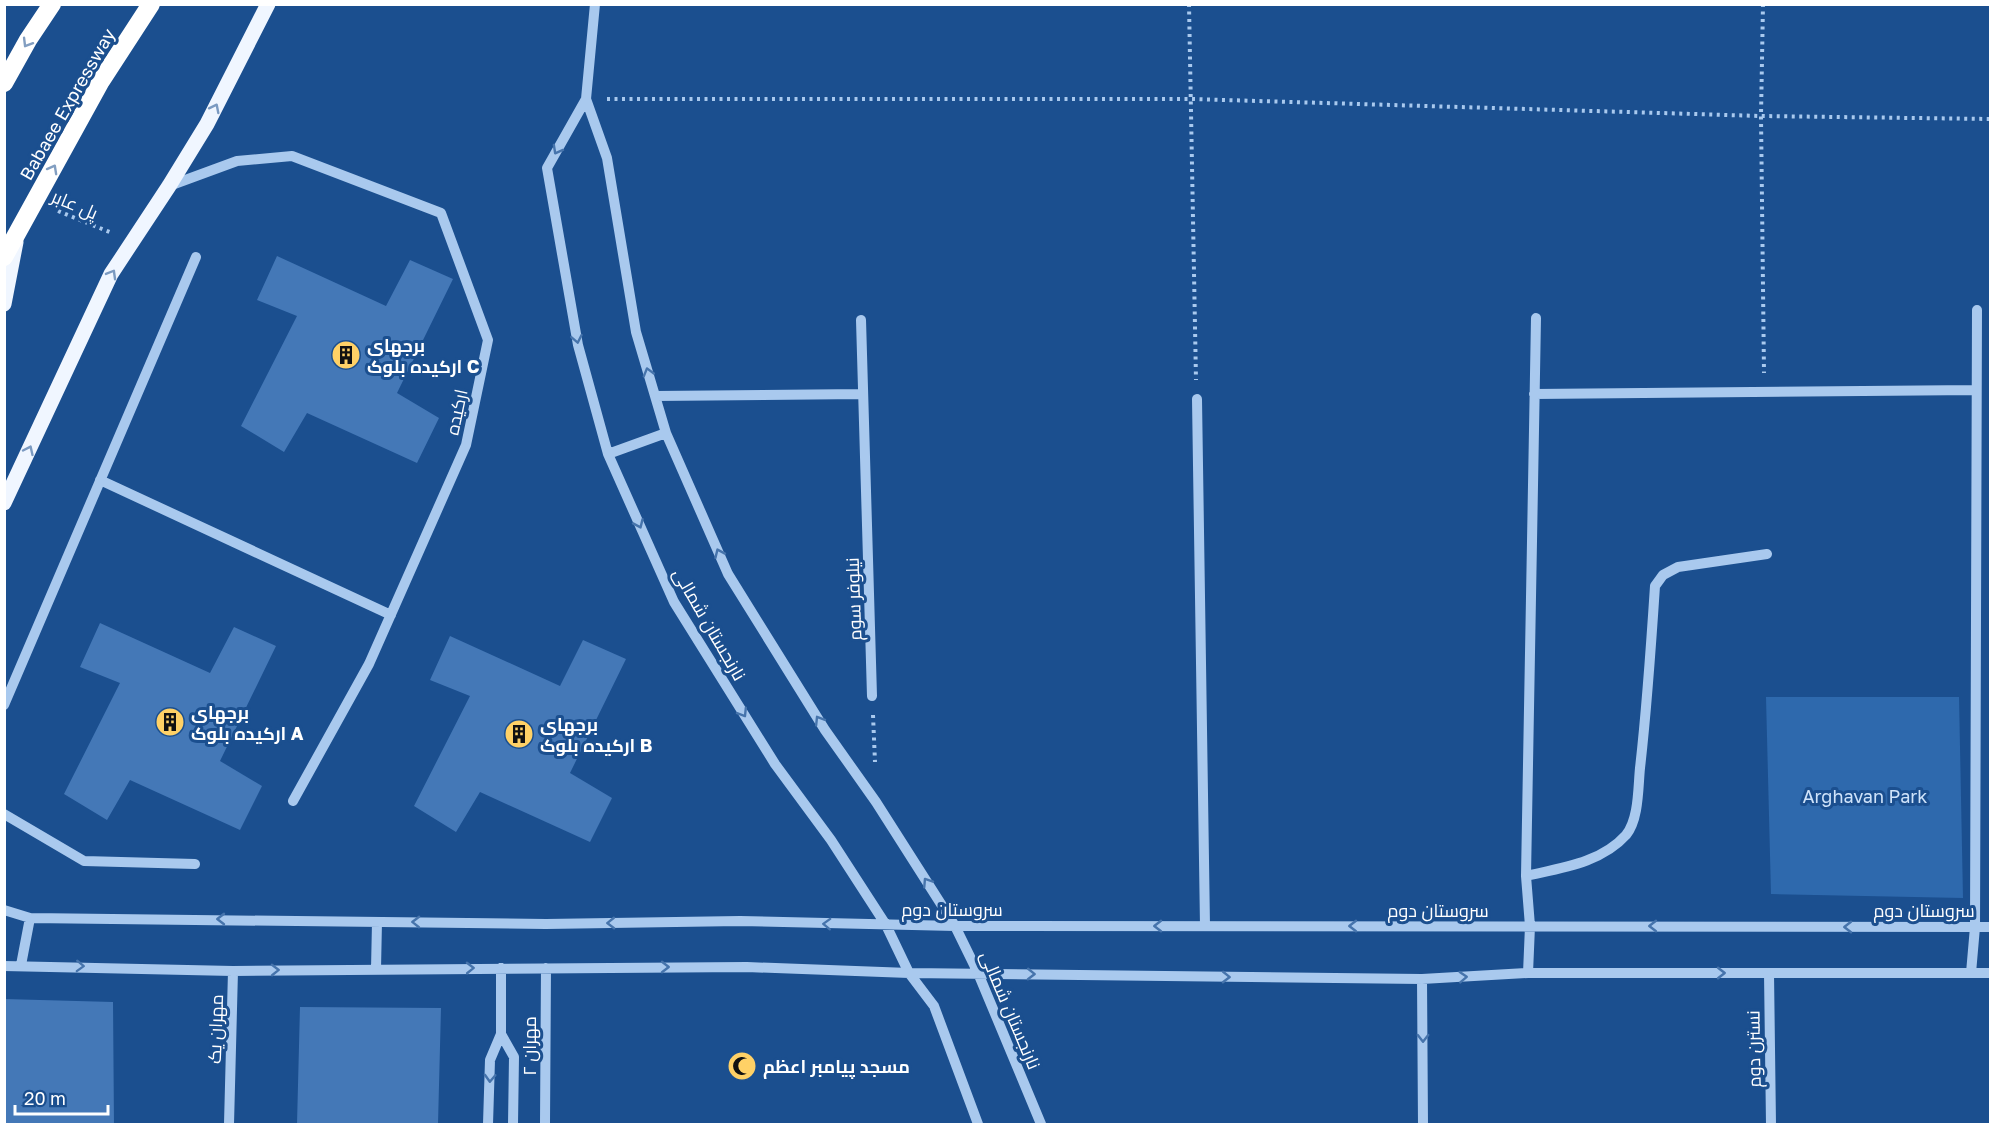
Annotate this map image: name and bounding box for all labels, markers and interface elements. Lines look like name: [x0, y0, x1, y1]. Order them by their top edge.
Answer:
street label: Babaee Expressway: [15, 24, 119, 184]
one-way arrow: [23, 37, 34, 47]
one-way arrow: [208, 104, 219, 114]
one-way arrow: [553, 144, 564, 154]
one-way arrow: [46, 165, 57, 175]
street label: پل عابر: [47, 184, 102, 225]
one-way arrow: [105, 269, 116, 280]
place label: برجهای ارکیده بلوک C: [367, 334, 480, 378]
one-way arrow: [570, 334, 583, 344]
building icon: برجهای ارکیده بلوک C: [330, 339, 362, 371]
one-way arrow: [643, 367, 655, 377]
street label: ارکیده: [440, 387, 473, 437]
one-way arrow: [22, 445, 34, 456]
one-way arrow: [632, 517, 644, 528]
one-way arrow: [714, 548, 726, 559]
street label: نیلوفر سوم: [841, 557, 867, 641]
street label: نارنجستان شمالی: [668, 564, 751, 685]
place label: برجهای ارکیده بلوک A: [191, 701, 304, 745]
building icon: برجهای ارکیده بلوک A: [154, 706, 186, 738]
one-way arrow: [736, 706, 747, 717]
place label: برجهای ارکیده بلوک B: [540, 713, 653, 757]
one-way arrow: [814, 716, 826, 726]
building icon: برجهای ارکیده بلوک B: [503, 718, 535, 750]
park label: Arghavan Park: [1802, 785, 1928, 807]
one-way arrow: [923, 878, 934, 889]
street label: سروستان دوم: [901, 898, 1003, 922]
street label: سروستان دوم: [1387, 899, 1489, 923]
street label: سروستان دوم: [1873, 899, 1975, 923]
one-way arrow: [217, 913, 226, 925]
one-way arrow: [412, 916, 421, 928]
one-way arrow: [607, 917, 616, 930]
one-way arrow: [823, 917, 832, 930]
one-way arrow: [1154, 920, 1163, 932]
one-way arrow: [1349, 920, 1358, 932]
one-way arrow: [1649, 920, 1658, 932]
one-way arrow: [1844, 921, 1853, 933]
street label: نارنجستان شمالی: [975, 948, 1046, 1073]
one-way arrow: [75, 960, 84, 973]
one-way arrow: [660, 961, 669, 973]
one-way arrow: [465, 962, 474, 974]
one-way arrow: [270, 964, 279, 976]
one-way arrow: [1716, 967, 1725, 979]
one-way arrow: [1026, 968, 1035, 980]
one-way arrow: [1221, 971, 1230, 983]
one-way arrow: [1458, 971, 1467, 984]
street label: مهران یک: [203, 994, 228, 1064]
street label: نسترن دوم: [1741, 1010, 1767, 1088]
street label: مهران ۲: [518, 1016, 541, 1076]
one-way arrow: [1416, 1033, 1429, 1042]
mosque icon: مسجد پیامبر اعظم: [726, 1050, 758, 1082]
place label: مسجد پیامبر اعظم: [763, 1055, 910, 1079]
one-way arrow: [483, 1073, 496, 1082]
scale bar: [15, 1078, 108, 1116]
text: 20 m: [24, 1087, 66, 1109]

